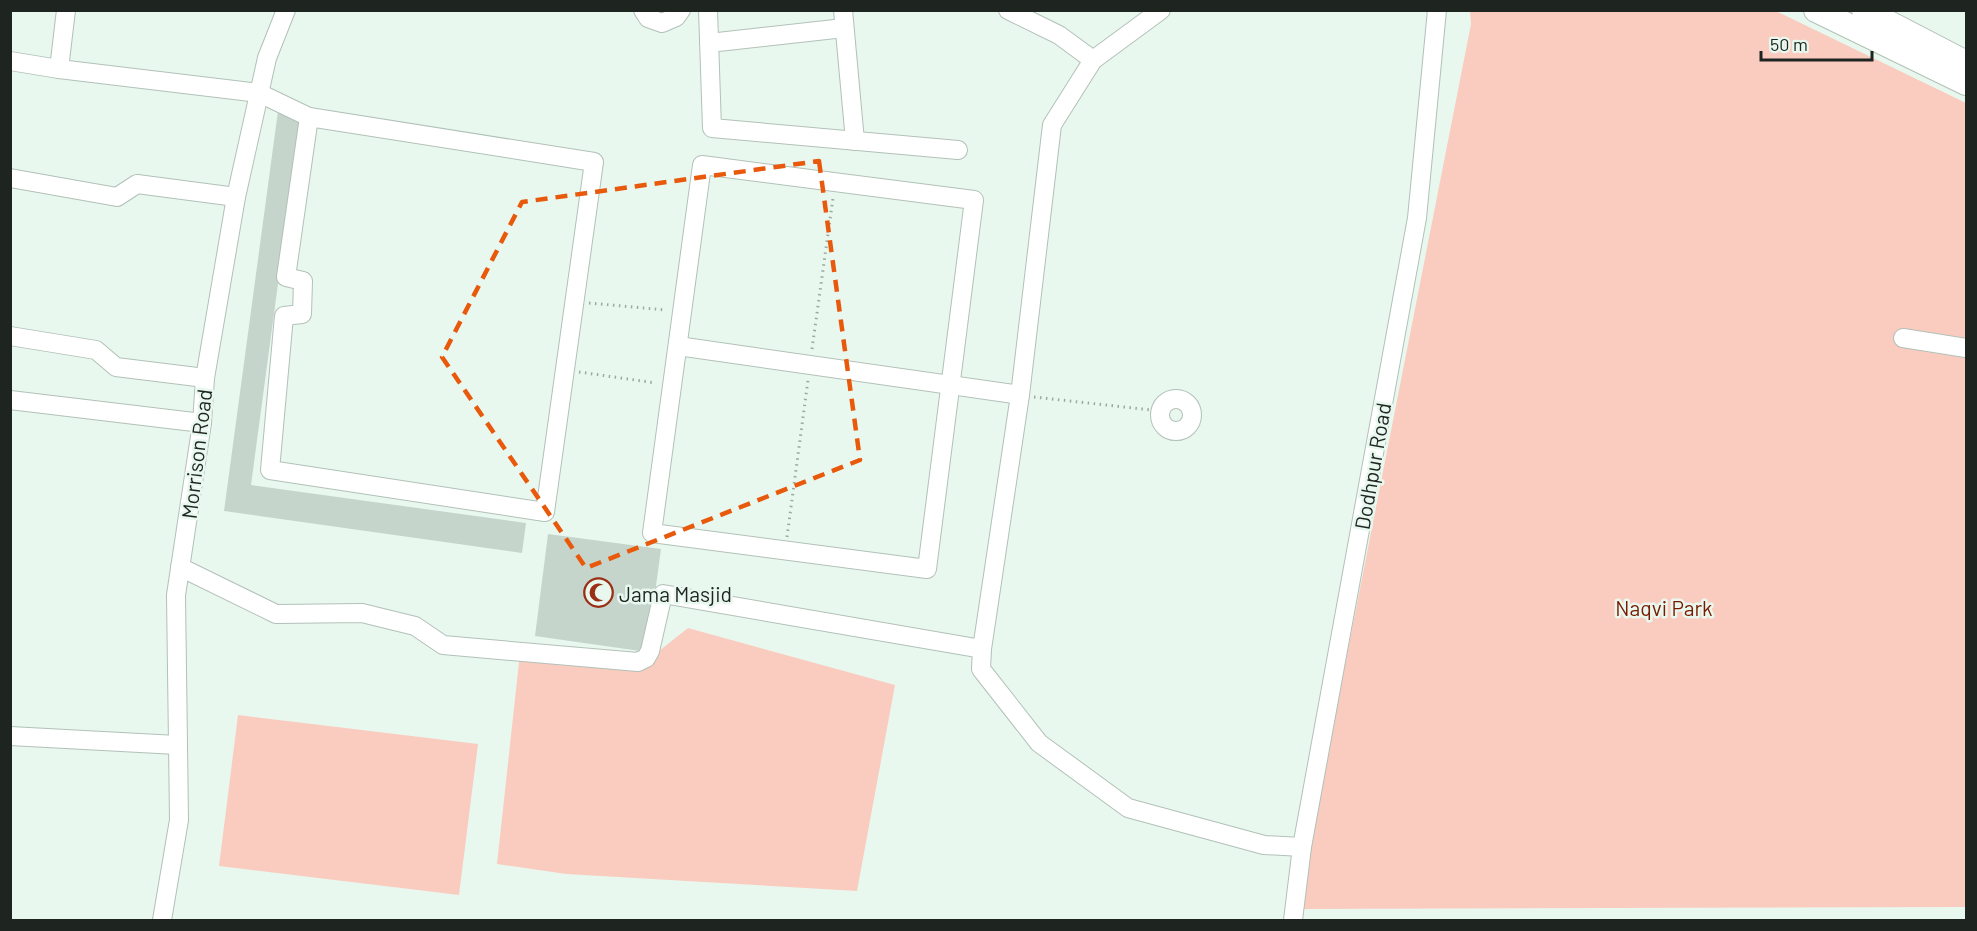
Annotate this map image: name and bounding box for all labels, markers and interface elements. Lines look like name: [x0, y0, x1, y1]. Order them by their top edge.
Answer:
scale bar: [1761, 24, 1872, 62]
text: 50 m: [1770, 33, 1808, 55]
street label: Morrison Road: [176, 388, 216, 520]
street label: Dodhpur Road: [1349, 401, 1395, 531]
mosque icon: Jama Masjid: [582, 577, 614, 609]
place label: Jama Masjid: [619, 581, 732, 606]
park label: Naqvi Park: [1615, 595, 1713, 620]

